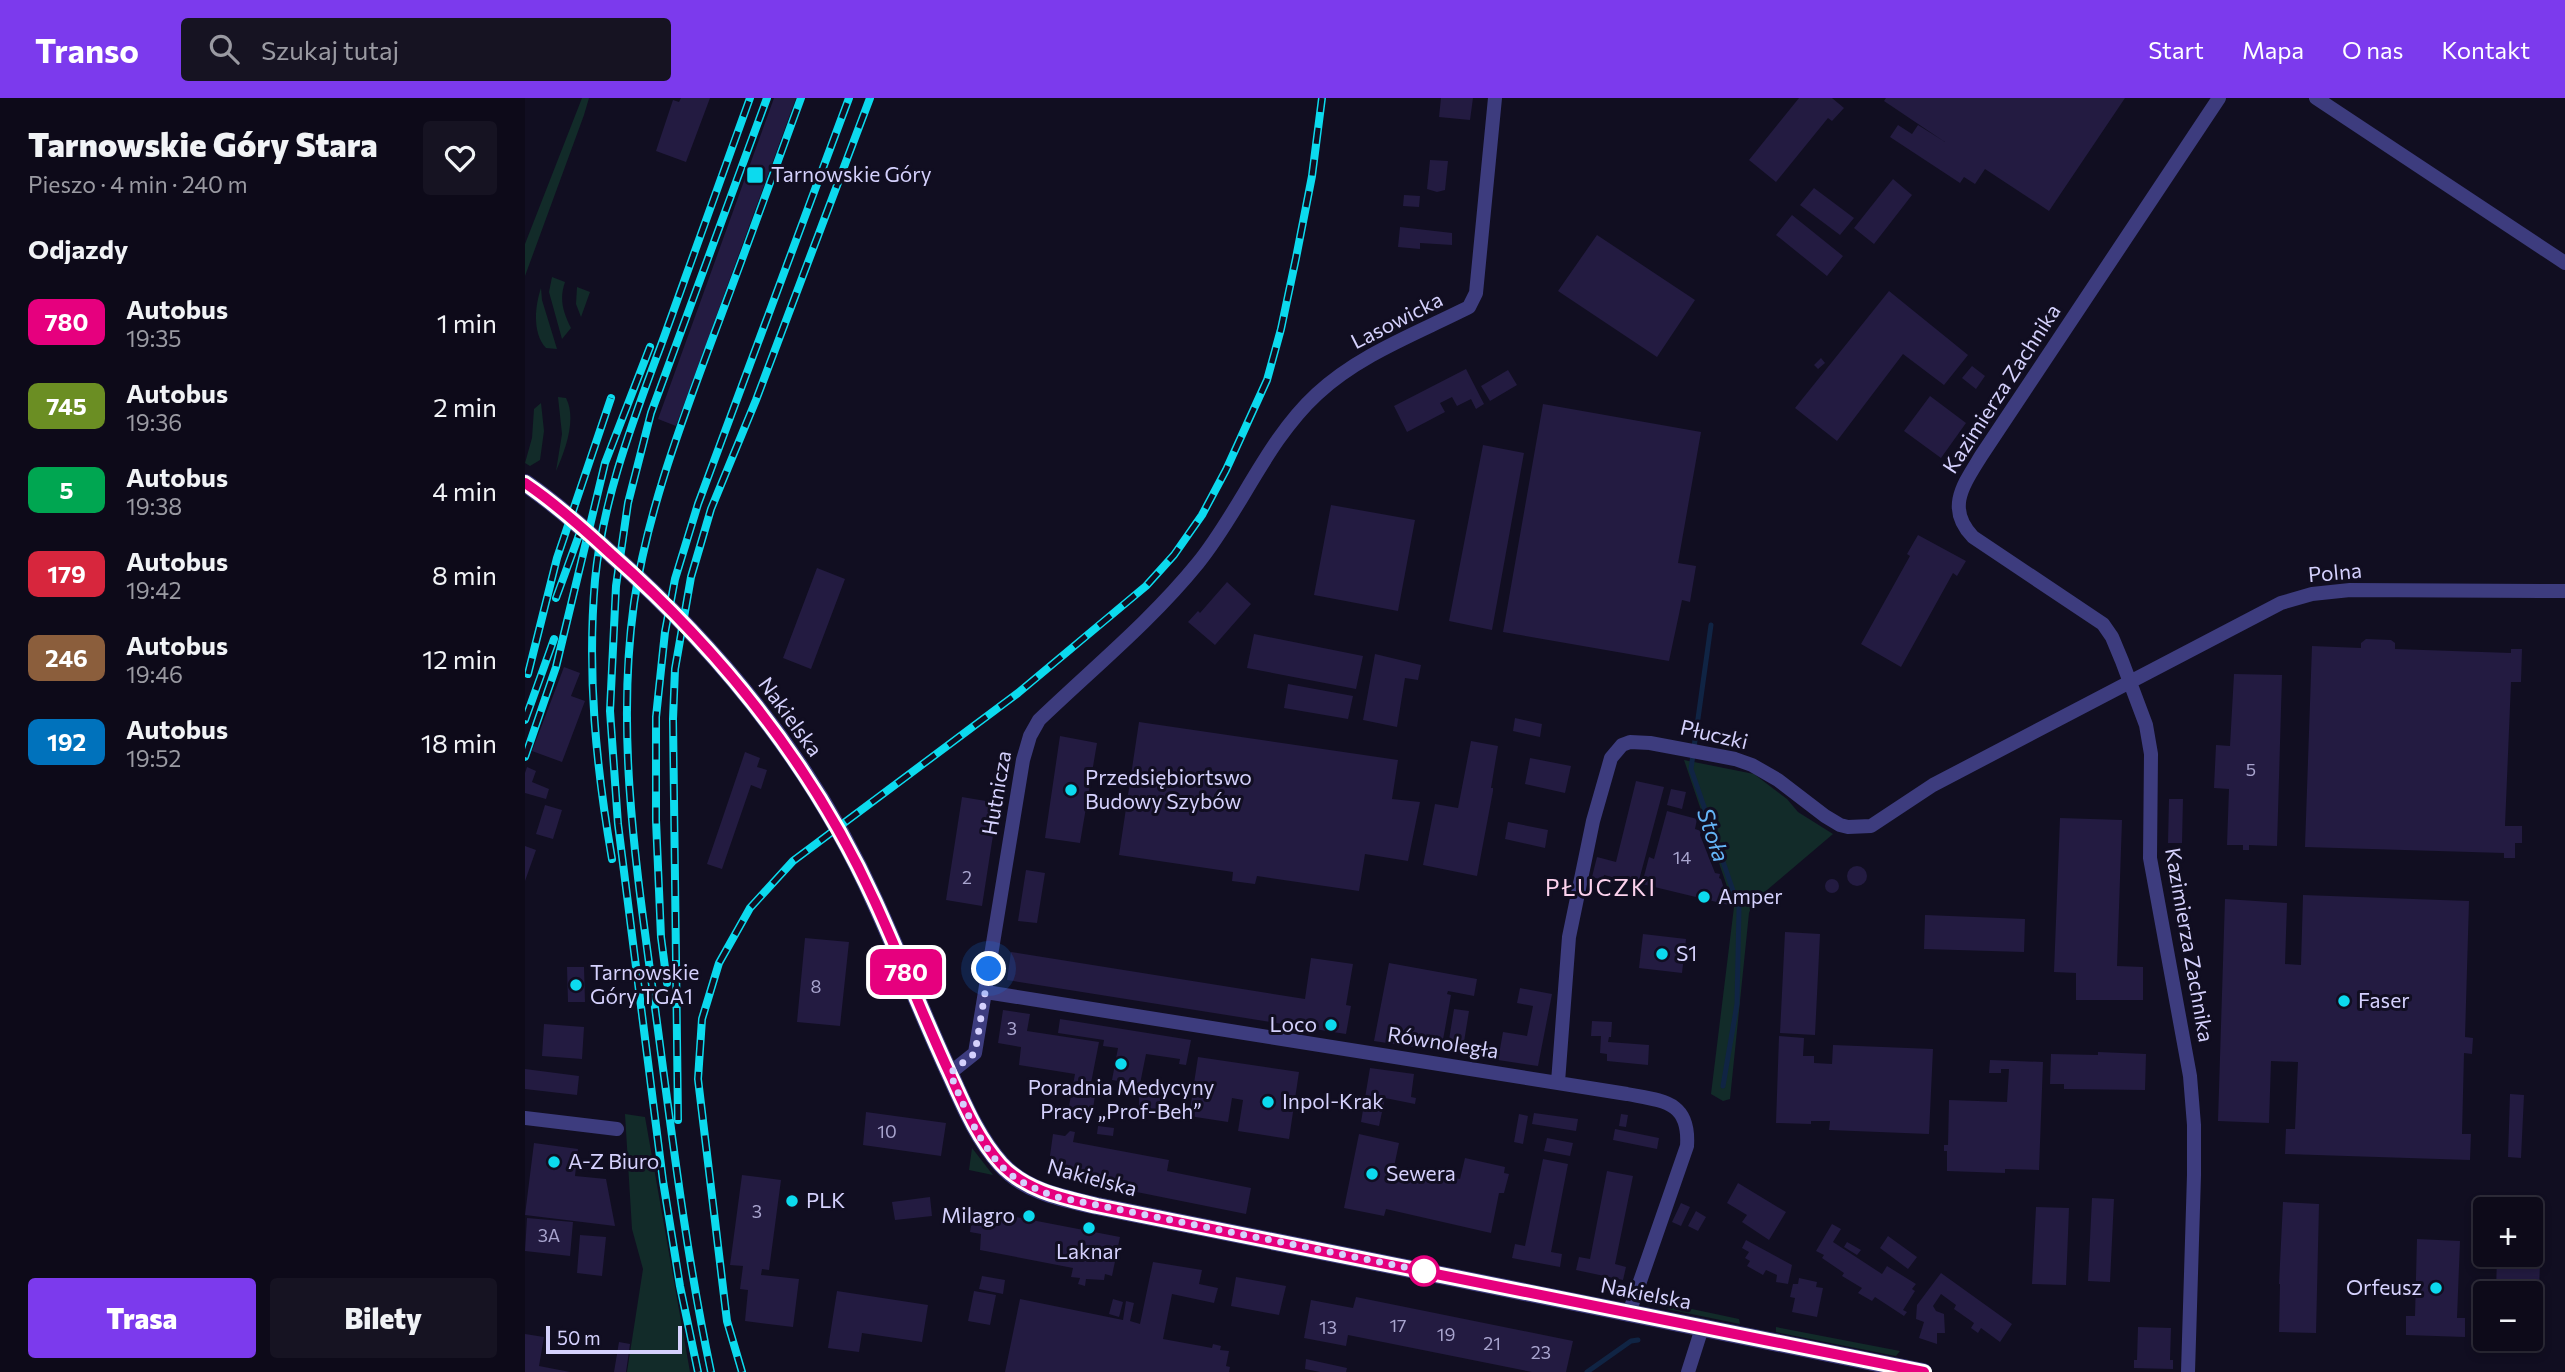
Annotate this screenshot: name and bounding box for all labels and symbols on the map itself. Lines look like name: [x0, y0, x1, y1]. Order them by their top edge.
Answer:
place label: Tarnowskie Góry: [771, 161, 932, 186]
marker: Tarnowskie Góry: [745, 165, 765, 185]
street label: Lasowicka: [1346, 286, 1446, 353]
street label: Kazimierza Zachnika: [1937, 299, 2065, 478]
street label: Polna: [2307, 557, 2363, 586]
street label: Nakielska: [754, 672, 828, 761]
street label: Płuczki: [1678, 714, 1751, 753]
street label: Hutnicza: [976, 749, 1015, 837]
house number: 5: [2246, 758, 2256, 780]
place label: Przedsiębiortswo Budowy Szybów: [1085, 764, 1252, 813]
marker: Przedsiębiortswo Budowy Szybów: [1063, 782, 1079, 798]
water label: Stoła: [1692, 804, 1736, 865]
house number: 14: [1673, 846, 1691, 868]
street label: Kazimierza Zachnika: [2161, 846, 2220, 1044]
house number: 2: [962, 866, 972, 888]
district label: PŁUCZKI: [1545, 873, 1657, 901]
place label: Amper: [1718, 883, 1783, 908]
marker: Amper: [1696, 889, 1712, 905]
place label: S1: [1676, 940, 1697, 965]
marker: S1: [1654, 946, 1670, 962]
line badge: 780: [866, 949, 946, 995]
your location: [971, 951, 1006, 986]
place label: Tarnowskie Góry TGA1: [590, 959, 699, 1008]
house number: 8: [811, 975, 822, 997]
marker: Tarnowskie Góry TGA1: [568, 977, 584, 993]
place label: Faser: [2358, 987, 2410, 1012]
marker: Faser: [2336, 993, 2352, 1009]
place label: Loco: [1269, 1011, 1317, 1036]
house number: 3: [1007, 1017, 1017, 1039]
marker: Loco: [1323, 1017, 1339, 1033]
street label: Równoległa: [1386, 1020, 1501, 1063]
marker: Poradnia Medycyny Pracy „Prof-Beh”: [1113, 1056, 1129, 1072]
place label: Poradnia Medycyny Pracy „Prof-Beh”: [1028, 1074, 1215, 1123]
place label: Inpol-Krak: [1282, 1088, 1384, 1113]
marker: Inpol-Krak: [1260, 1094, 1276, 1110]
house number: 10: [877, 1120, 897, 1142]
place label: A-Z Biuro: [568, 1148, 659, 1173]
street label: Nakielska: [1045, 1153, 1140, 1201]
marker: A-Z Biuro: [546, 1154, 562, 1170]
place label: Sewera: [1386, 1160, 1456, 1185]
marker: Sewera: [1364, 1166, 1380, 1182]
place label: PLK: [806, 1187, 845, 1212]
marker: PLK: [784, 1193, 800, 1209]
house number: 3: [752, 1200, 762, 1222]
place label: Milagro: [941, 1202, 1015, 1227]
marker: Milagro: [1021, 1208, 1037, 1224]
marker: Laknar: [1081, 1220, 1097, 1236]
house number: 3A: [538, 1224, 560, 1246]
place label: Laknar: [1056, 1238, 1122, 1263]
unlabelled marker: [1409, 1256, 1439, 1286]
street label: Nakielska: [1599, 1271, 1694, 1314]
place label: Orfeusz: [2346, 1274, 2422, 1299]
marker: Orfeusz: [2428, 1280, 2444, 1296]
house number: 17: [1389, 1314, 1407, 1336]
house number: 13: [1319, 1316, 1337, 1338]
scale bar: [546, 1323, 683, 1355]
house number: 19: [1437, 1323, 1455, 1345]
house number: 21: [1483, 1332, 1501, 1354]
house number: 23: [1531, 1341, 1551, 1363]

